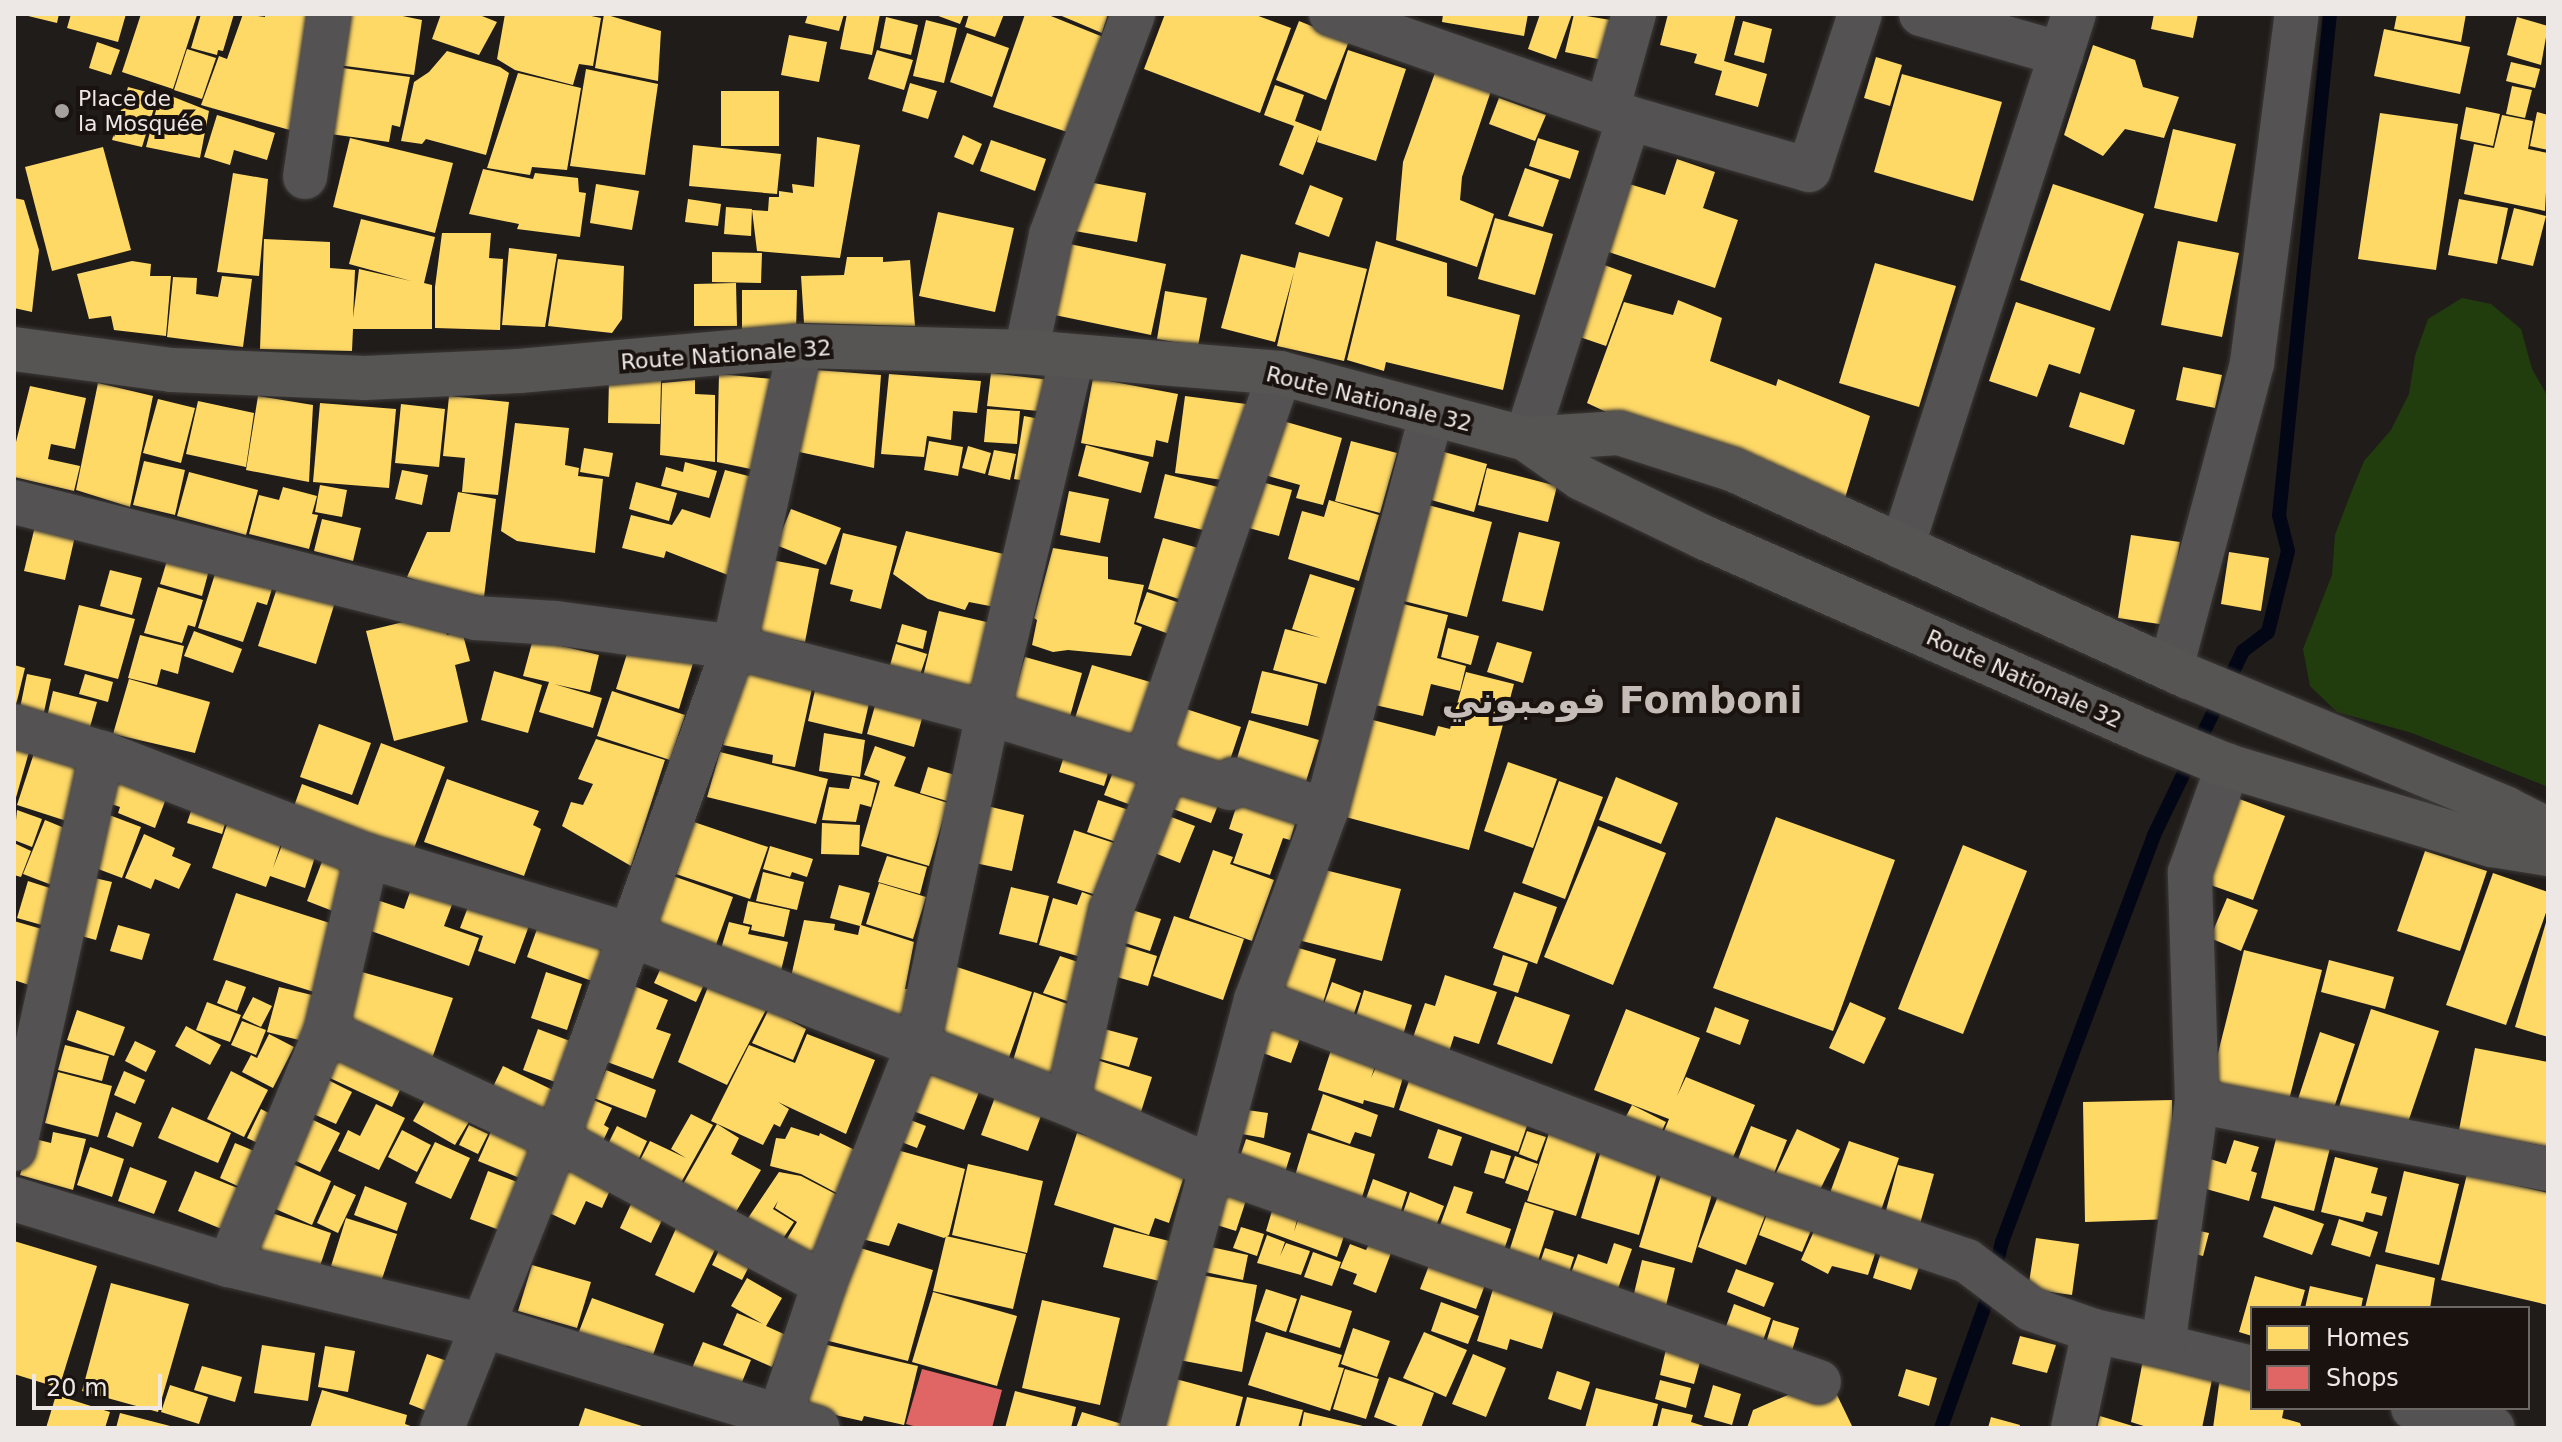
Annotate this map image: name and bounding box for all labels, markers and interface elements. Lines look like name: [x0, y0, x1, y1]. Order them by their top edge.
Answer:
place label: Place de la Mosquée: [78, 85, 203, 136]
marker: Place de la Mosquée: [53, 102, 71, 120]
street label: Route Nationale 32: [620, 334, 832, 376]
street label: Route Nationale 32: [1263, 361, 1475, 437]
street label: Route Nationale 32: [1922, 624, 2126, 734]
district label: فومبوني Fomboni: [1441, 678, 1803, 724]
legend: [2250, 1306, 2530, 1410]
text: Homes: [2326, 1324, 2409, 1352]
scale bar: [36, 1358, 166, 1408]
text: Shops: [2326, 1364, 2399, 1392]
text: 20 m: [46, 1374, 108, 1402]

